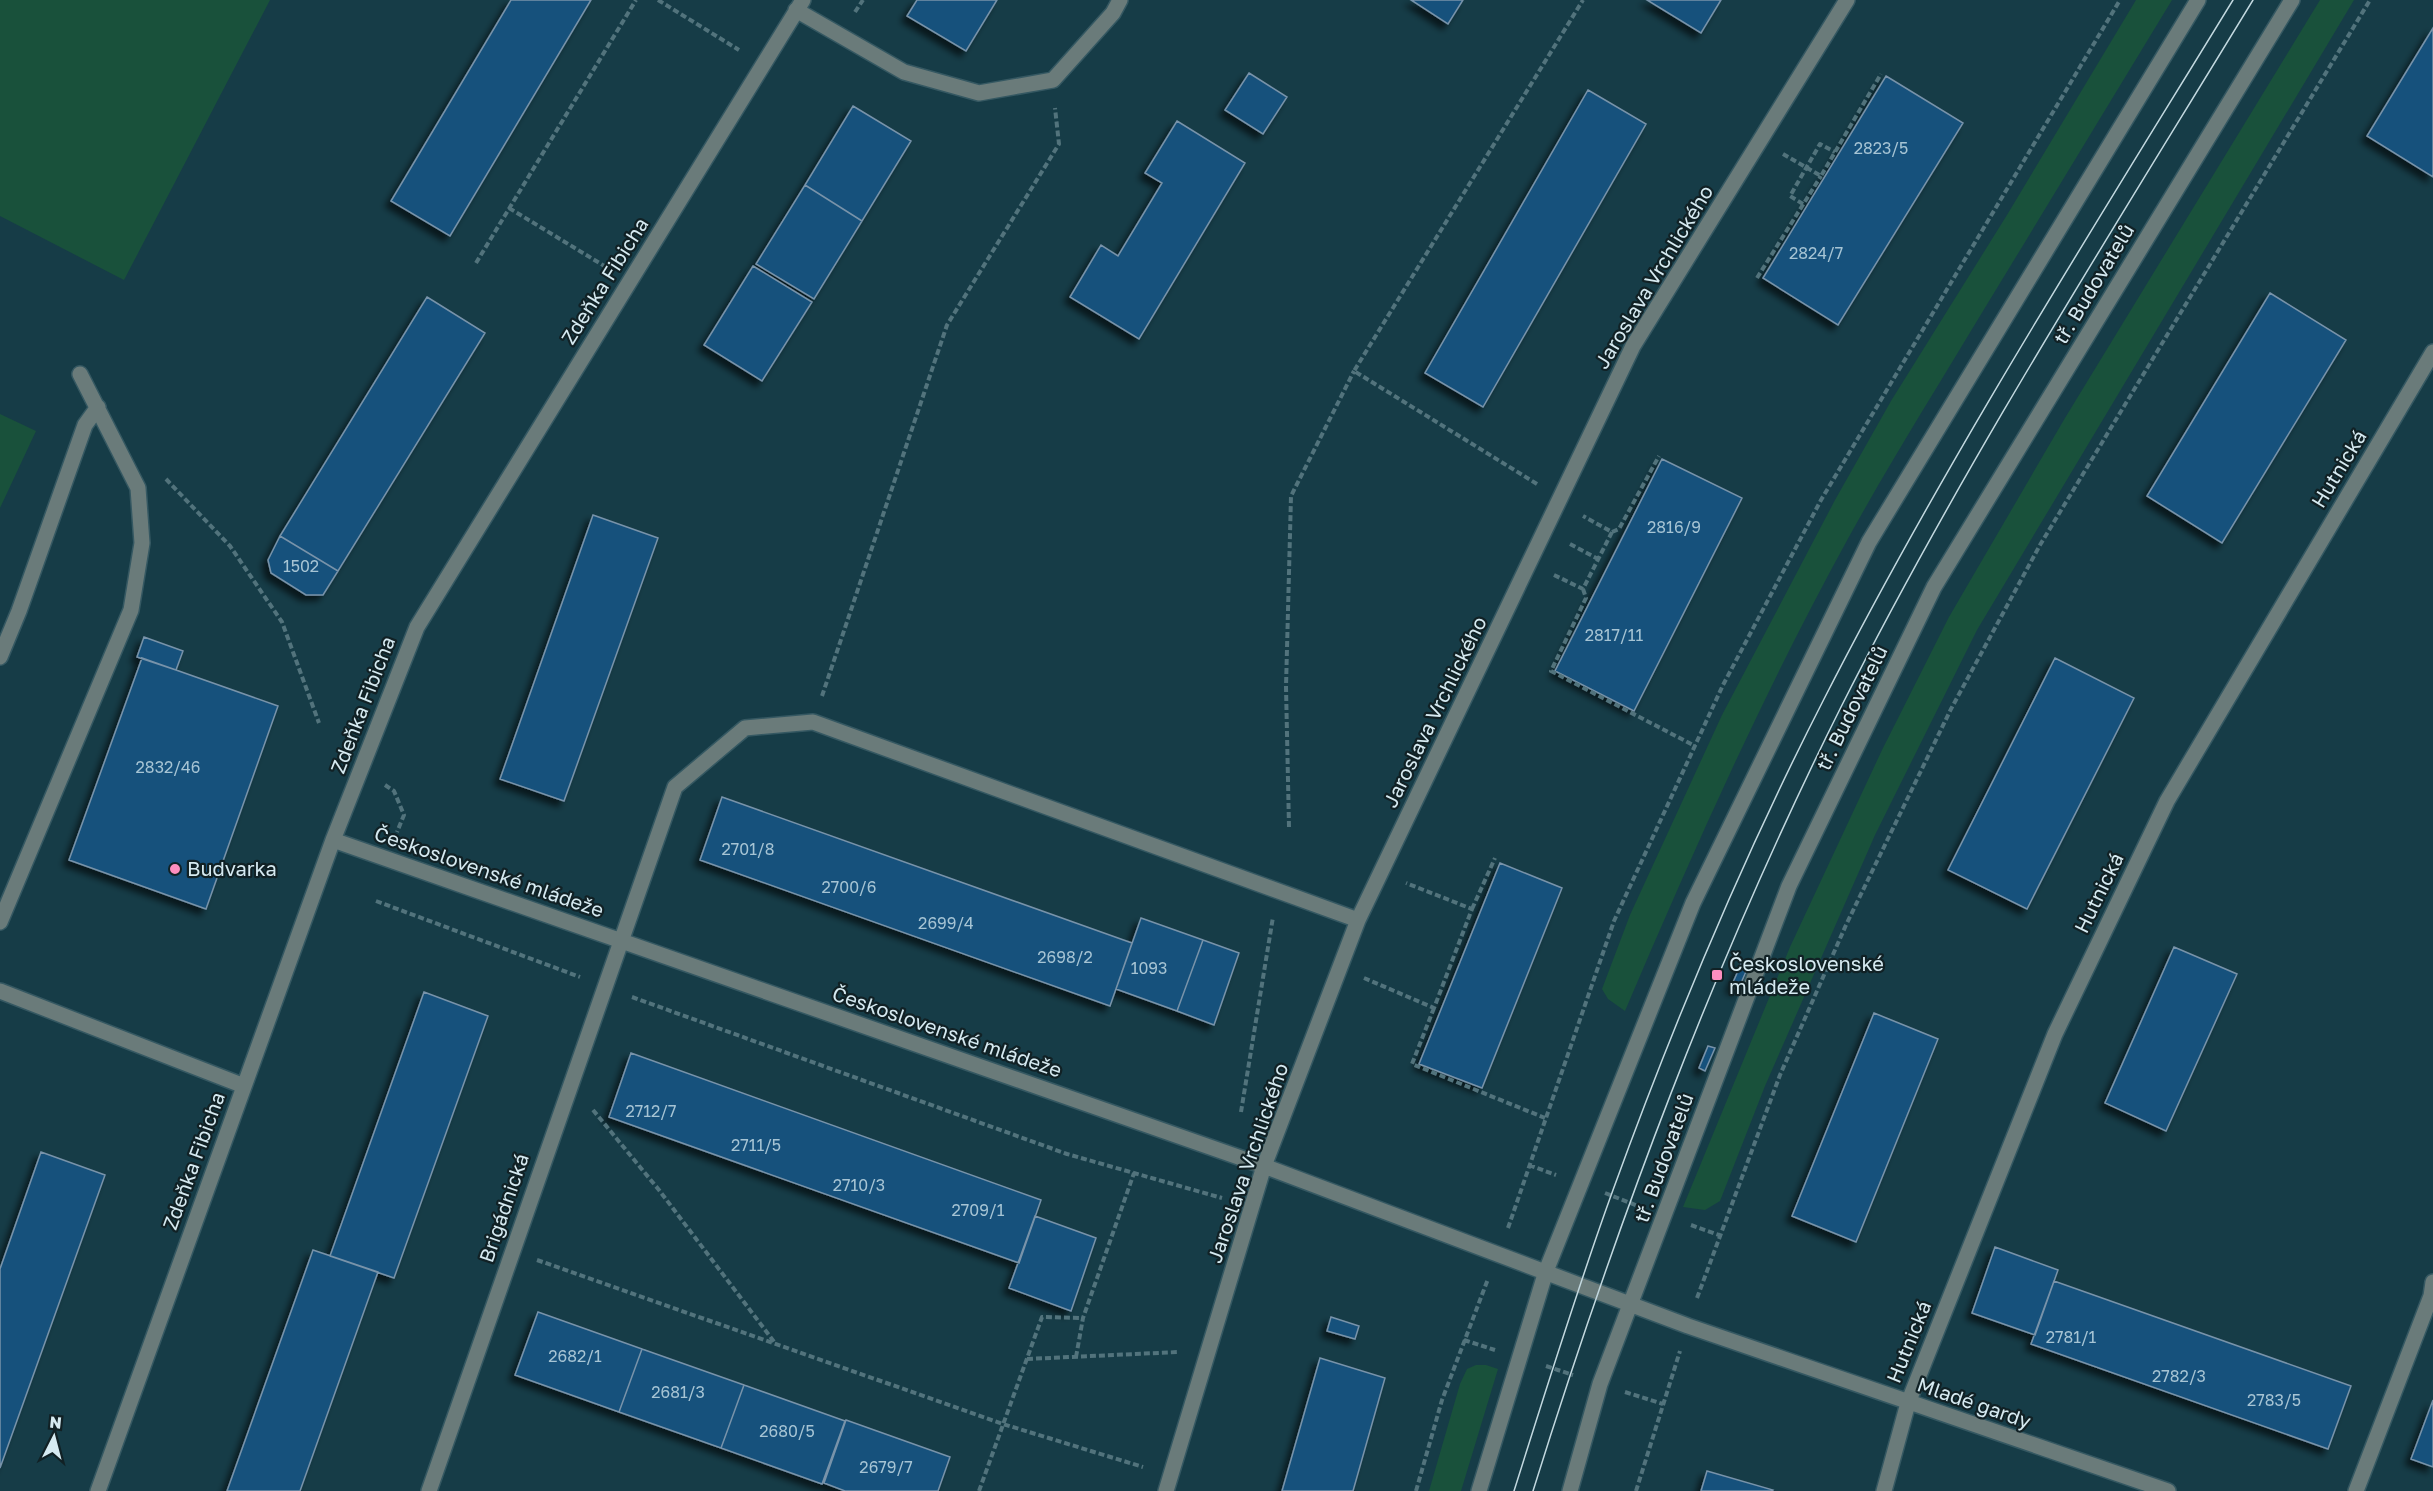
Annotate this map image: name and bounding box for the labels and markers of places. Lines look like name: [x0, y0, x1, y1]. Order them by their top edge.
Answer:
place label: Budvarka: [187, 856, 277, 880]
marker: Budvarka: [168, 862, 182, 876]
place label: Československé mládeže: [1729, 951, 1884, 998]
marker: Československé mládeže: [1710, 968, 1724, 982]

